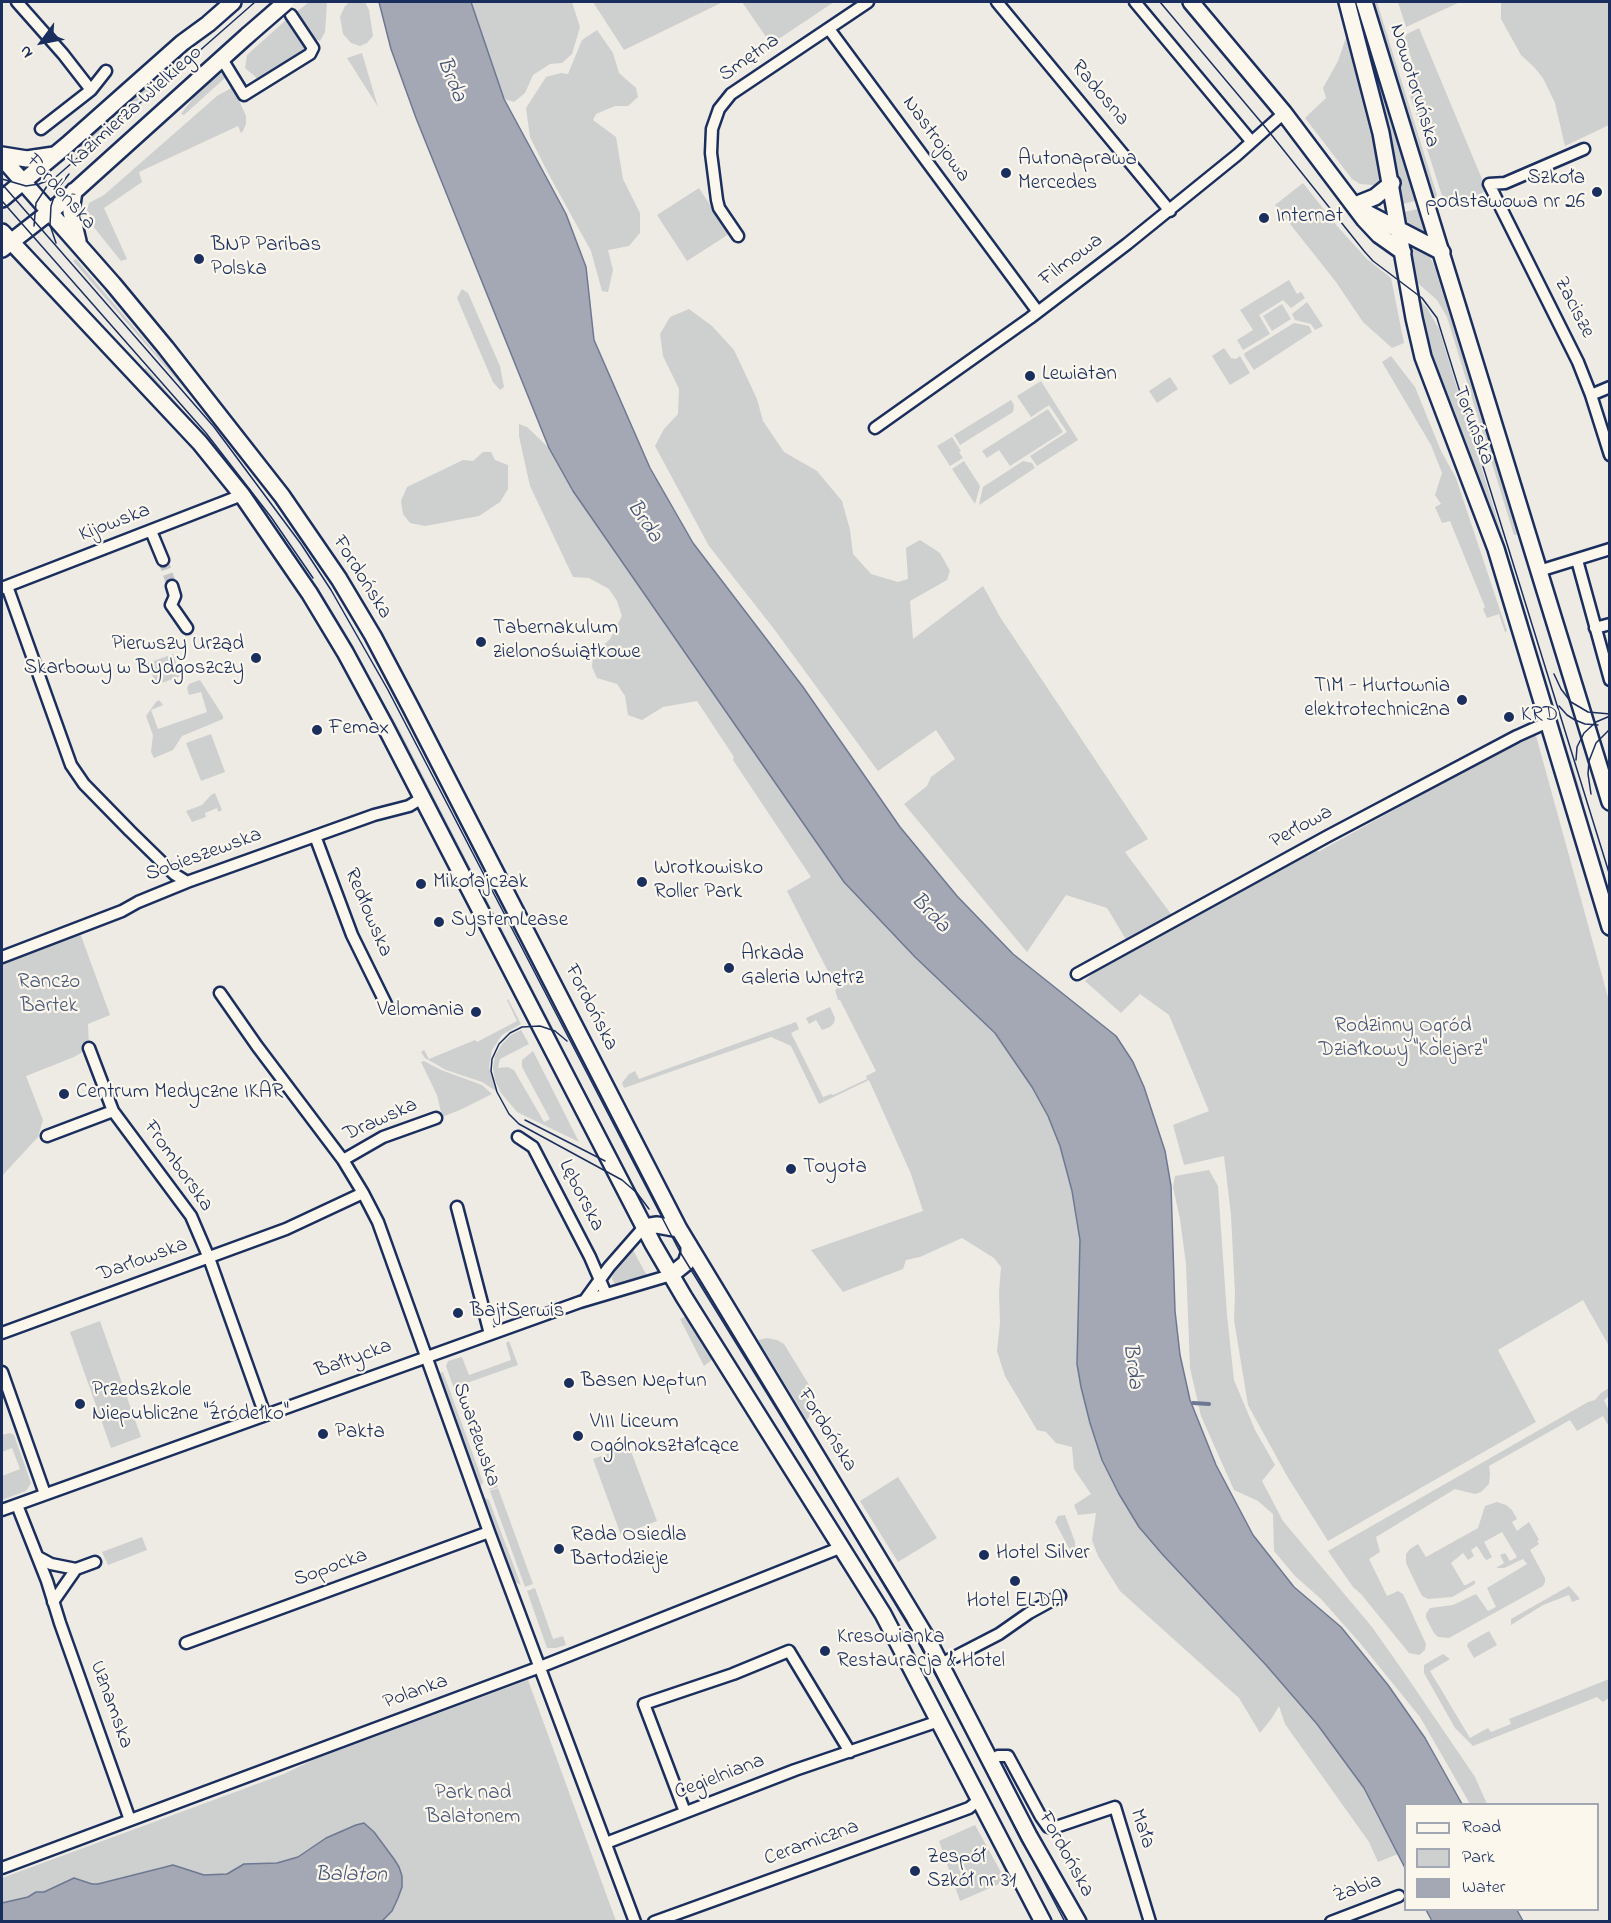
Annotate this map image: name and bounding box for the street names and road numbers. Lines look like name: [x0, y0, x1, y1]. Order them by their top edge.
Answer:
street label: Nowotoruńska: [1382, 21, 1444, 151]
street label: Smętna: [715, 29, 785, 89]
street label: Kazimierza Wielkiego: [64, 41, 208, 175]
street label: Radosna: [1064, 56, 1134, 132]
street label: Nastrojowa: [895, 92, 975, 188]
street label: Fordońska: [19, 150, 101, 236]
street label: Filmowa: [1035, 229, 1109, 293]
street label: Zacisze: [1547, 273, 1599, 343]
street label: Toruńska: [1446, 383, 1498, 469]
street label: Kijowska: [76, 499, 154, 549]
street label: Fordońska: [326, 532, 396, 624]
street label: Perłowa: [1266, 801, 1338, 855]
street label: Sobieszewska: [142, 823, 266, 889]
street label: Redłowska: [337, 865, 397, 961]
street label: Fordońska: [558, 961, 622, 1055]
street label: Drawska: [340, 1094, 422, 1148]
street label: Fromborska: [136, 1117, 218, 1217]
street label: Lęborska: [551, 1156, 609, 1236]
street label: Darłowska: [95, 1233, 191, 1289]
street label: Bałtycka: [312, 1335, 396, 1385]
street label: Swarzewska: [445, 1380, 505, 1490]
street label: Fordońska: [791, 1385, 861, 1477]
street label: Sopocka: [291, 1544, 371, 1594]
street label: Uznamska: [83, 1658, 137, 1752]
street label: Polanka: [380, 1670, 452, 1716]
street label: Cegielniana: [671, 1749, 769, 1807]
street label: Mała: [1123, 1806, 1159, 1852]
street label: Fordońska: [1031, 1808, 1099, 1902]
street label: Ceramiczna: [761, 1815, 863, 1873]
street label: Żabia: [1330, 1869, 1386, 1911]

